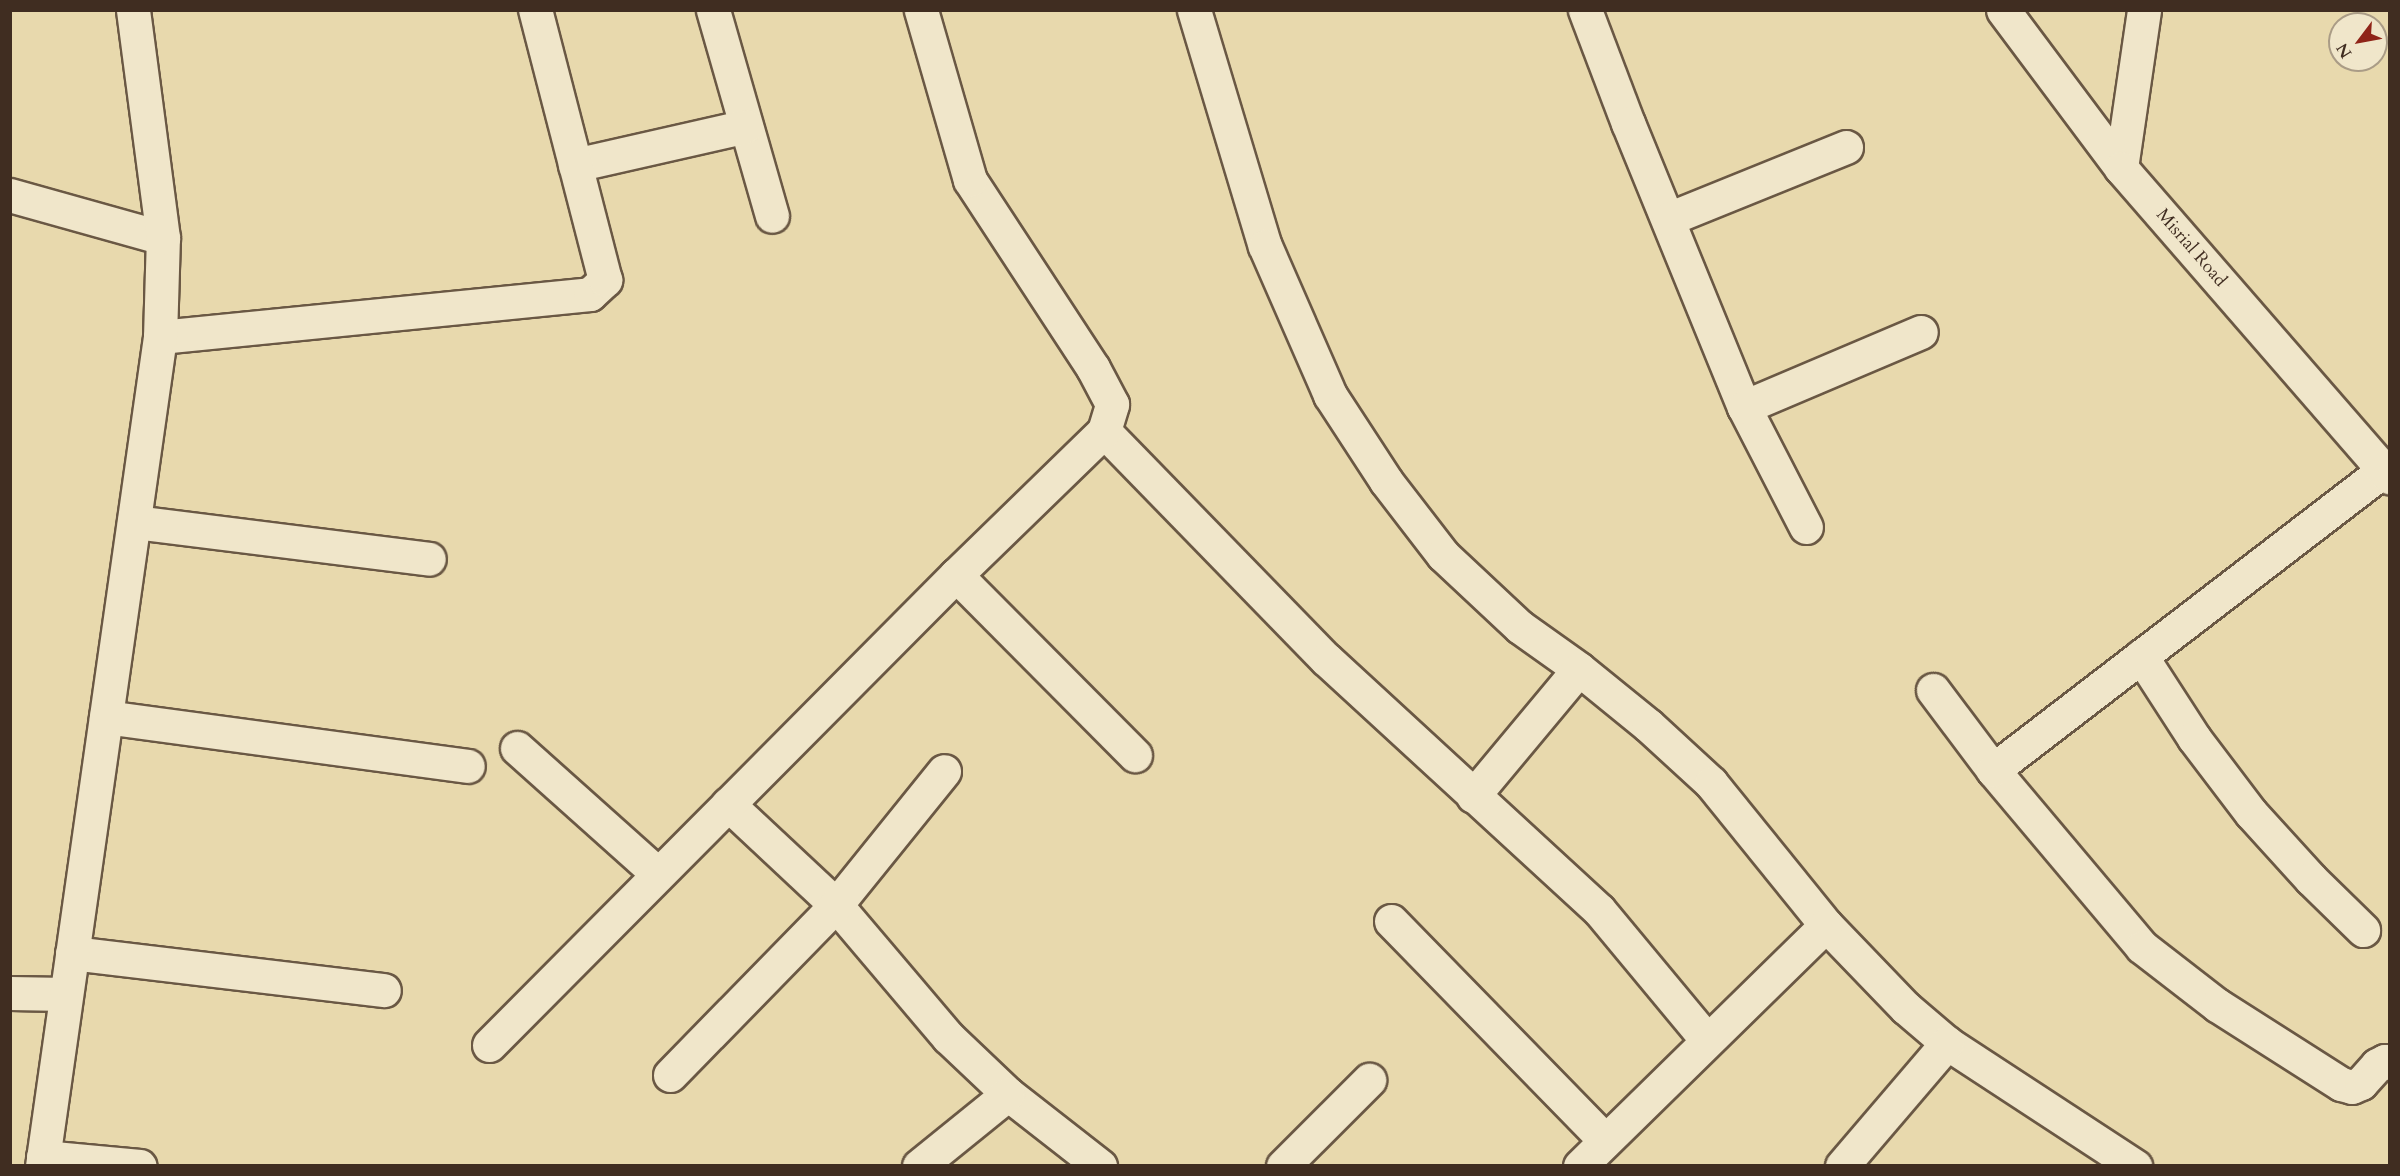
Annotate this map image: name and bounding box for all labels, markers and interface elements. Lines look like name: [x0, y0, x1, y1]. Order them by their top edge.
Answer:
north arrow: [2328, 12, 2388, 72]
text: N: [2331, 39, 2357, 62]
street label: Misrial Road: [2151, 205, 2231, 291]

